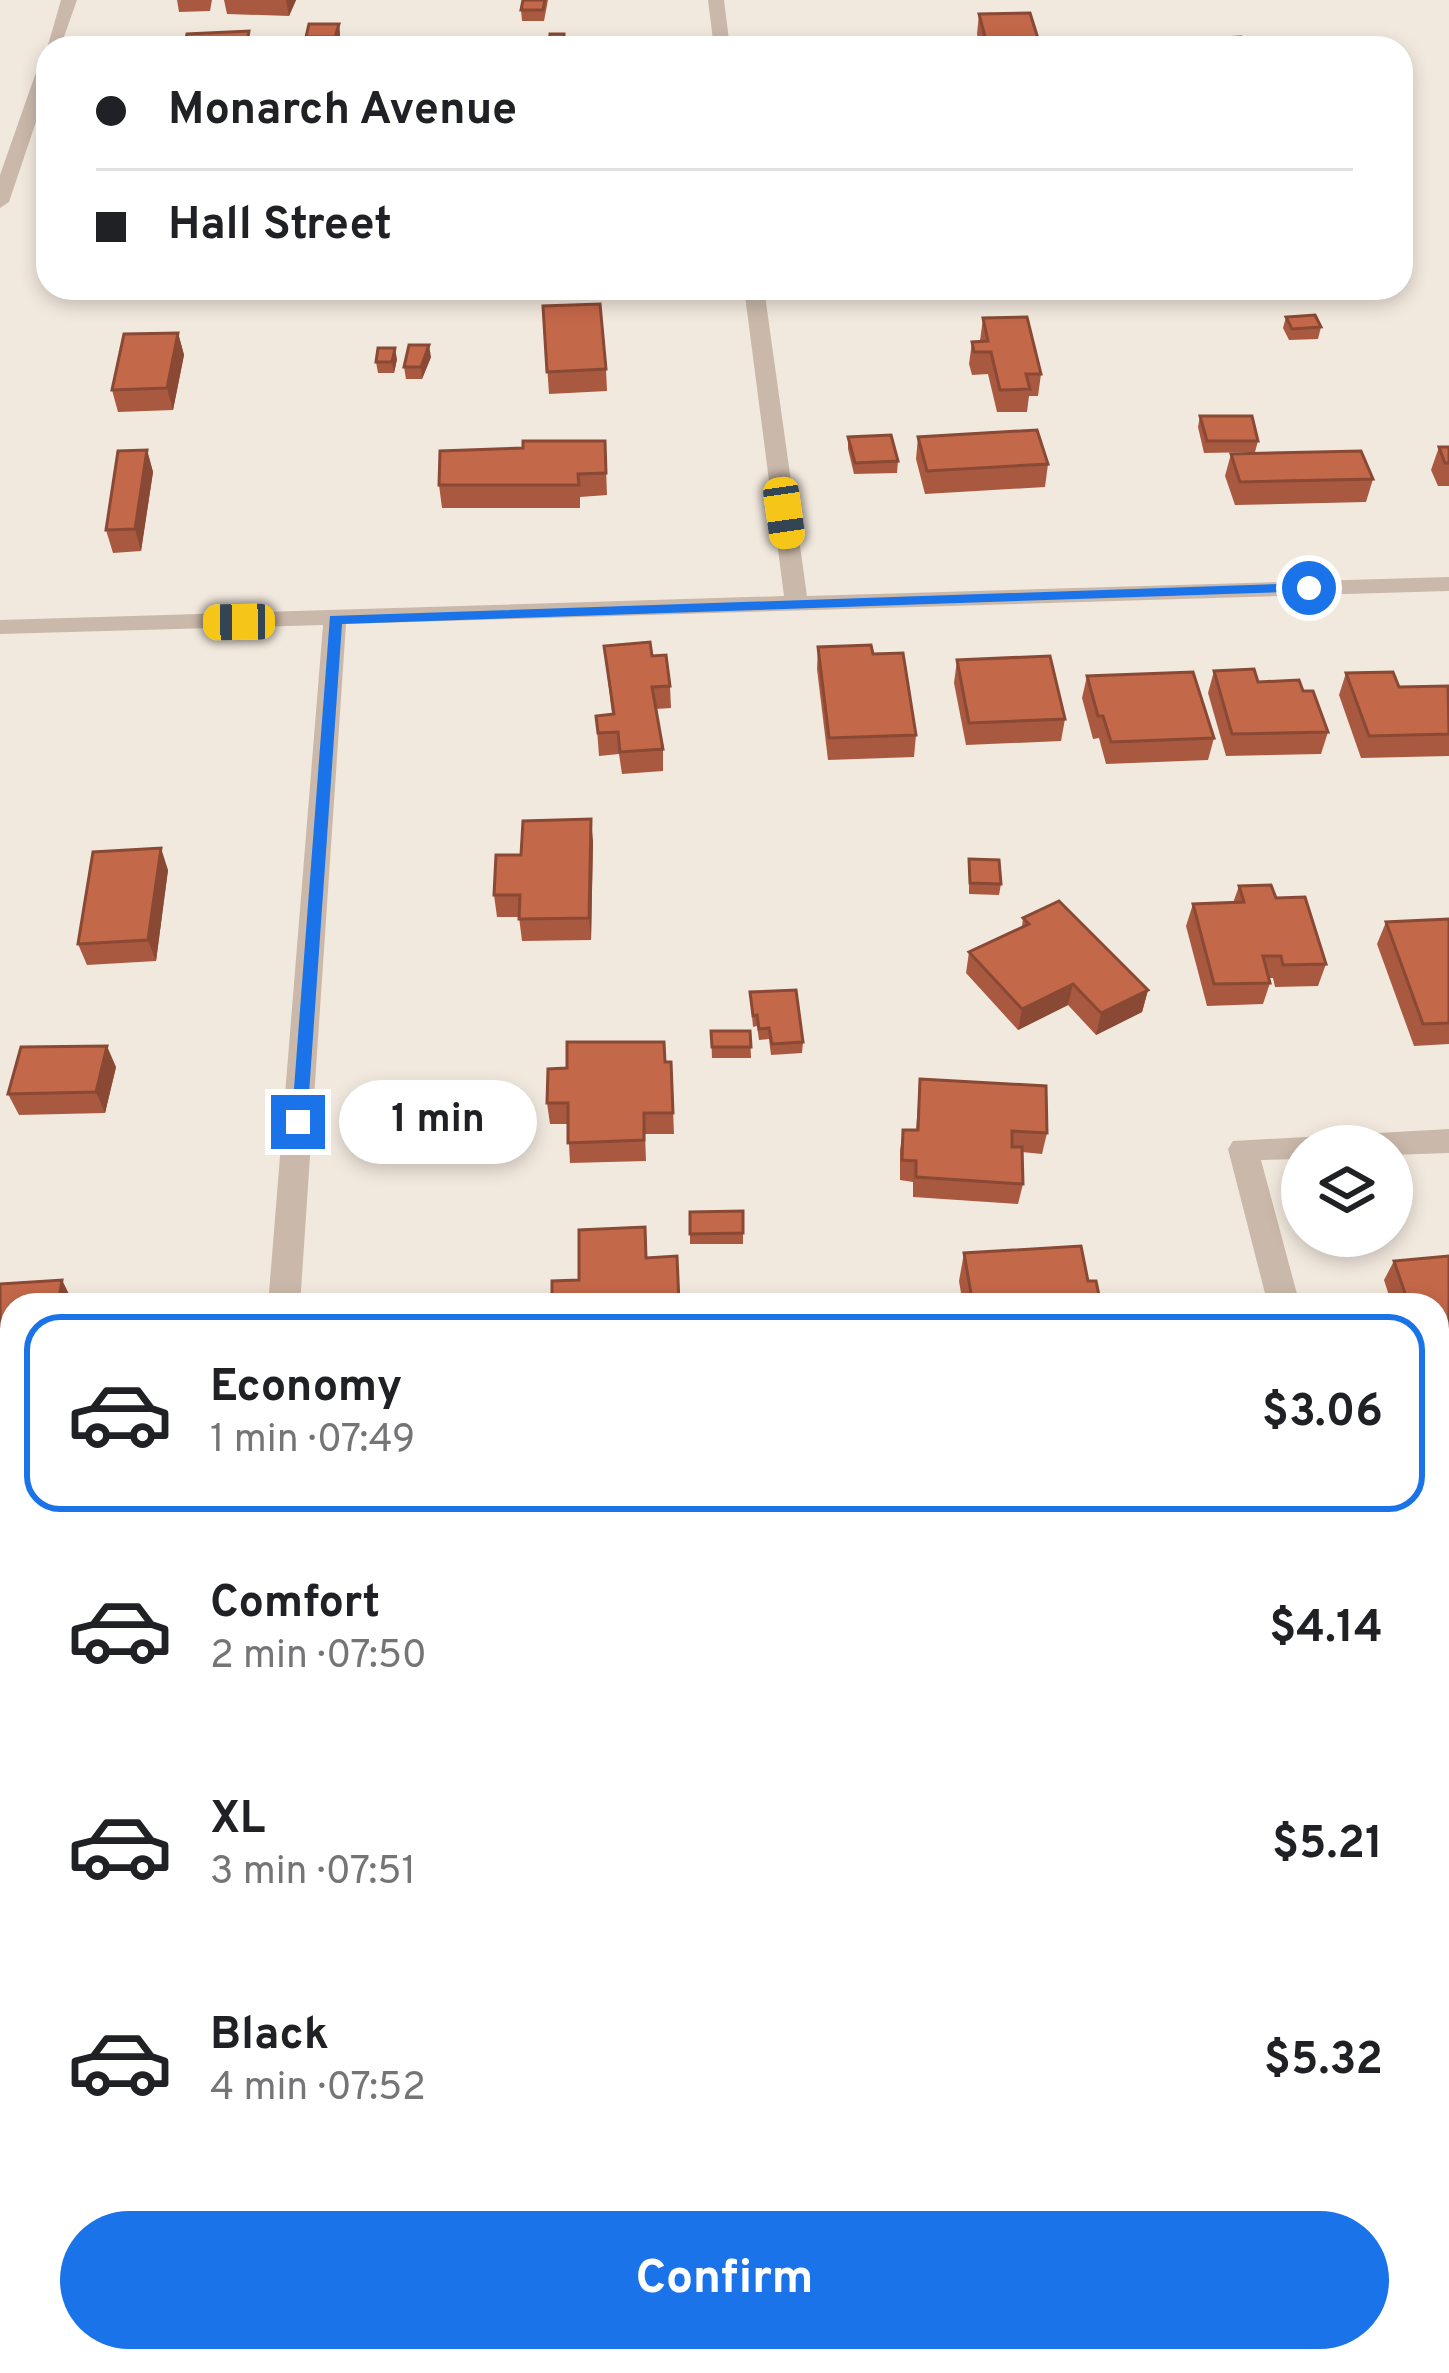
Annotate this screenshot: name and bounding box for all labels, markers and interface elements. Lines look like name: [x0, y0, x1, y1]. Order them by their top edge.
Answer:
text: Monarch Avenue: [168, 83, 517, 140]
text: Hall Street: [168, 198, 392, 255]
car: [761, 475, 807, 551]
route start: [1282, 561, 1336, 615]
car: [203, 603, 275, 641]
callout: 1 min: [340, 1080, 538, 1164]
route end: [271, 1095, 325, 1149]
text: 1 min: [391, 1097, 485, 1146]
map controls: [1281, 1125, 1413, 1257]
button: layers: [1281, 1125, 1413, 1257]
icon: car: [66, 1359, 174, 1467]
text: Economy: [210, 1360, 402, 1417]
text: $3.06: [1262, 1385, 1383, 1442]
text: 1 min · 07:49: [210, 1417, 415, 1466]
icon: car: [66, 1575, 174, 1683]
text: Comfort: [210, 1576, 380, 1633]
text: $4.14: [1269, 1601, 1383, 1658]
text: 2 min · 07:50: [210, 1633, 427, 1682]
icon: car: [66, 1791, 174, 1899]
text: XL: [210, 1792, 265, 1849]
text: $5.21: [1272, 1817, 1383, 1874]
text: 3 min · 07:51: [210, 1849, 416, 1898]
icon: car: [66, 2007, 174, 2115]
text: Black: [210, 2008, 329, 2065]
text: $5.32: [1264, 2033, 1383, 2090]
text: 4 min · 07:52: [210, 2065, 426, 2114]
button: Confirm: [60, 2211, 1389, 2349]

